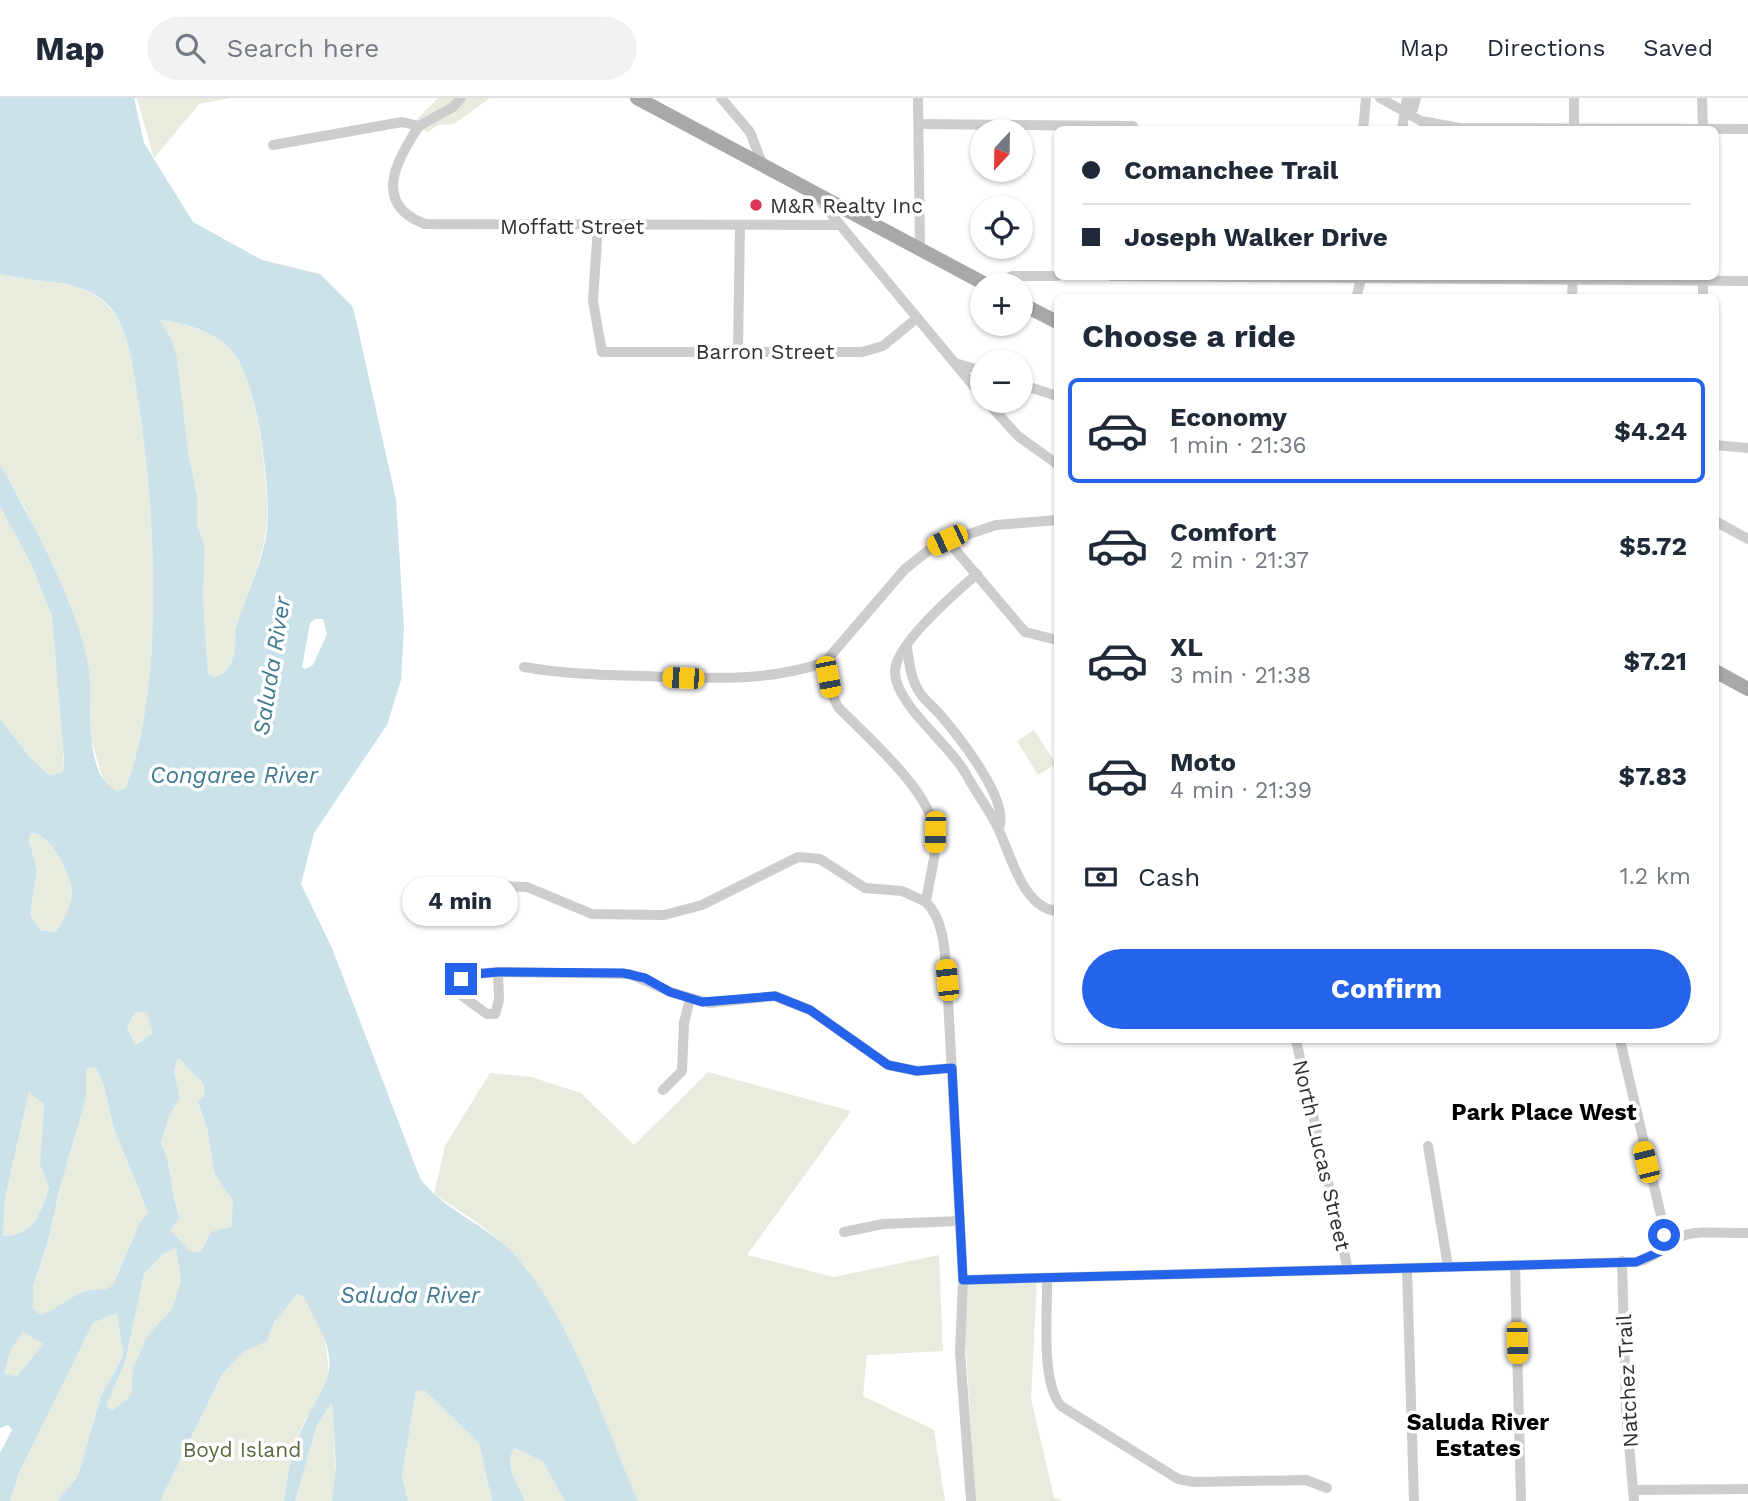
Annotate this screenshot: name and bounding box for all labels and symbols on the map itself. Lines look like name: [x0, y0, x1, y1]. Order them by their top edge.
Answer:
north arrow: [970, 119, 1032, 182]
place label: M&R Realty Inc: [770, 193, 923, 218]
marker: M&R Realty Inc: [748, 197, 764, 213]
street label: Moffatt Street: [500, 214, 644, 239]
street label: Barron Street: [696, 339, 834, 364]
car: [924, 522, 971, 558]
water label: Saluda River: [248, 594, 296, 737]
car: [814, 654, 843, 700]
car: [662, 667, 705, 689]
water label: Congaree River: [150, 762, 319, 789]
car: [925, 811, 946, 853]
callout: 4 min: [403, 878, 519, 926]
car: [935, 958, 960, 1002]
route end: [445, 963, 477, 995]
street label: North Lucas Street: [1288, 1057, 1356, 1253]
district label: Park Place West: [1451, 1099, 1637, 1126]
car: [1631, 1139, 1662, 1185]
route start: [1648, 1219, 1680, 1251]
water label: Saluda River: [340, 1282, 481, 1309]
street label: Natchez Trail: [1611, 1313, 1643, 1448]
car: [1506, 1322, 1529, 1364]
district label: Saluda River Estates: [1407, 1409, 1549, 1462]
park label: Boyd Island: [183, 1437, 301, 1462]

